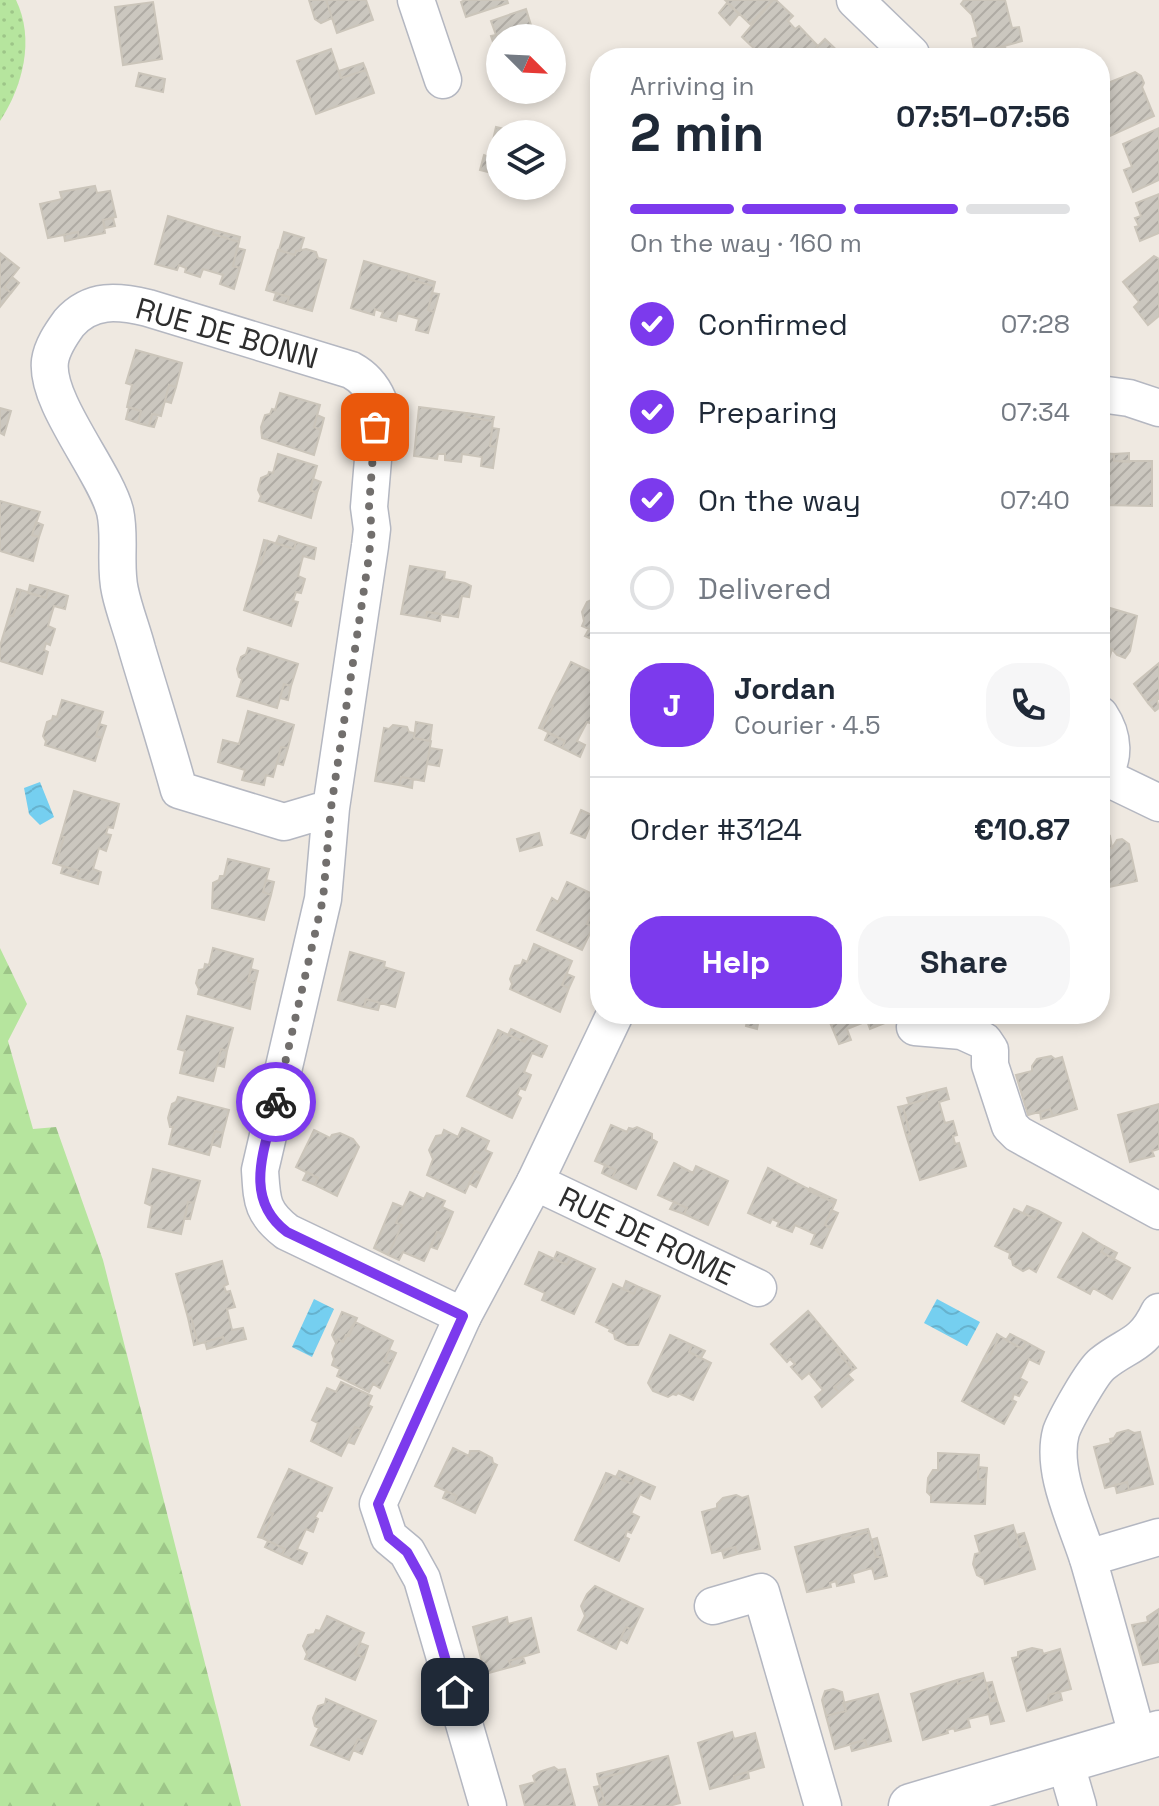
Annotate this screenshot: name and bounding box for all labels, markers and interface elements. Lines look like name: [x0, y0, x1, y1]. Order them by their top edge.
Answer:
north arrow: [486, 24, 566, 104]
map controls: [486, 24, 566, 200]
text: Arriving in: [630, 69, 754, 103]
text: 07:51–07:56: [896, 97, 1070, 136]
text: 2 min: [630, 100, 764, 166]
button: layers: [486, 120, 566, 200]
text: On the way · 160 m: [630, 226, 862, 260]
street label: RUE DE BONN: [131, 288, 323, 378]
icon: check: [630, 302, 674, 346]
text: Confirmed: [698, 305, 848, 344]
text: 07:28: [1001, 307, 1070, 341]
icon: check: [630, 390, 674, 434]
pin: [341, 393, 409, 461]
text: Preparing: [698, 393, 837, 432]
text: 07:34: [1001, 395, 1070, 429]
icon: bag: [353, 405, 397, 449]
icon: check: [630, 478, 674, 522]
text: On the way: [698, 481, 861, 520]
text: 07:40: [1000, 483, 1070, 517]
text: Delivered: [698, 569, 832, 608]
button: phone: [986, 663, 1070, 747]
text: Jordan: [734, 669, 836, 708]
text: J: [663, 686, 681, 725]
text: Courier · 4.5: [734, 708, 881, 742]
text: Order #3124: [630, 810, 802, 849]
text: €10.87: [974, 810, 1070, 849]
button: Help: [630, 916, 842, 1008]
button: Share: [858, 916, 1070, 1008]
courier: [236, 1062, 316, 1142]
icon: bike: [254, 1080, 298, 1124]
street label: RUE DE ROME: [553, 1177, 741, 1294]
pin: [421, 1658, 489, 1726]
icon: home: [433, 1670, 477, 1714]

